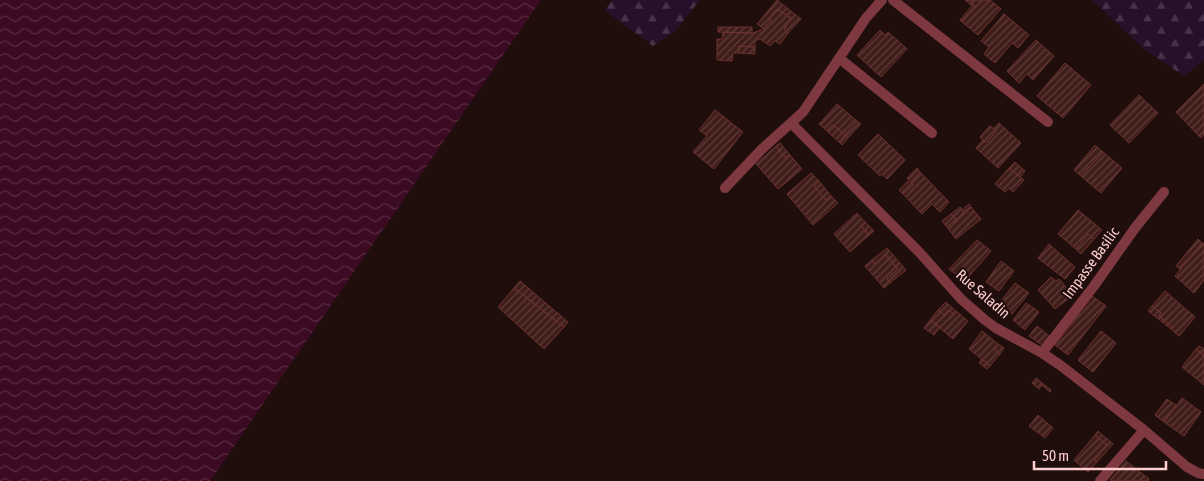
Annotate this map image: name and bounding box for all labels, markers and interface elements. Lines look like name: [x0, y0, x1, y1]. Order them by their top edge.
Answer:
street label: Impasse Basilic: [1059, 223, 1122, 302]
street label: Rue Saladin: [953, 266, 1014, 322]
scale bar: [1034, 438, 1166, 470]
text: 50 m: [1042, 447, 1069, 464]

